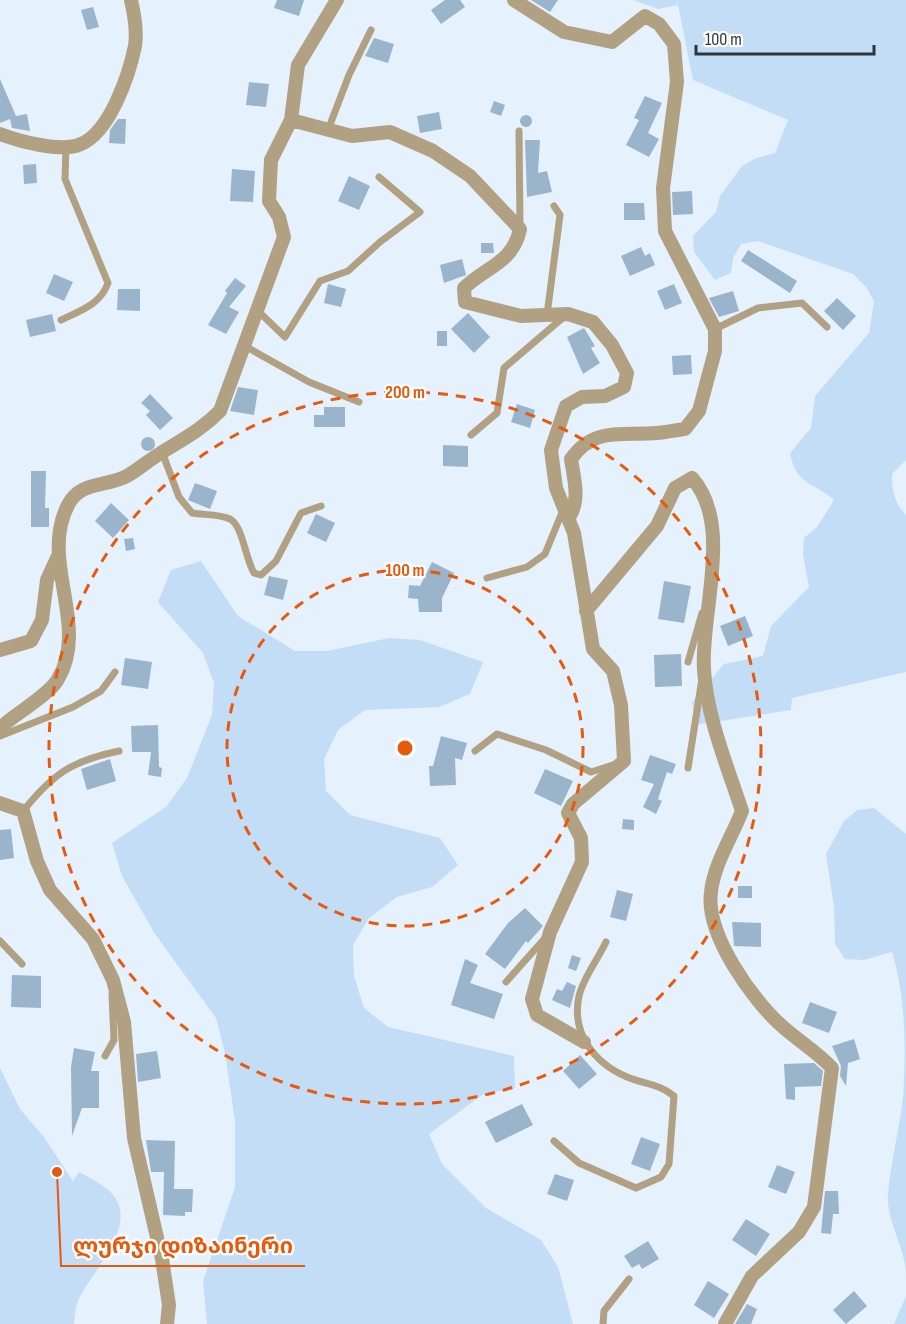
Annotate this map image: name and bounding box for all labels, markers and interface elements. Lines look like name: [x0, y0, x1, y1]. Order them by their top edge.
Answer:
scale bar: [696, 18, 874, 56]
text: 100 m: [705, 29, 742, 50]
text: 200 m: [385, 382, 425, 403]
text: 100 m: [386, 560, 425, 581]
centre of rings: [395, 738, 415, 758]
callout: ლურჯი დიზაინერი: [61, 1226, 305, 1266]
text: ლურჯი დიზაინერი: [73, 1233, 293, 1260]

